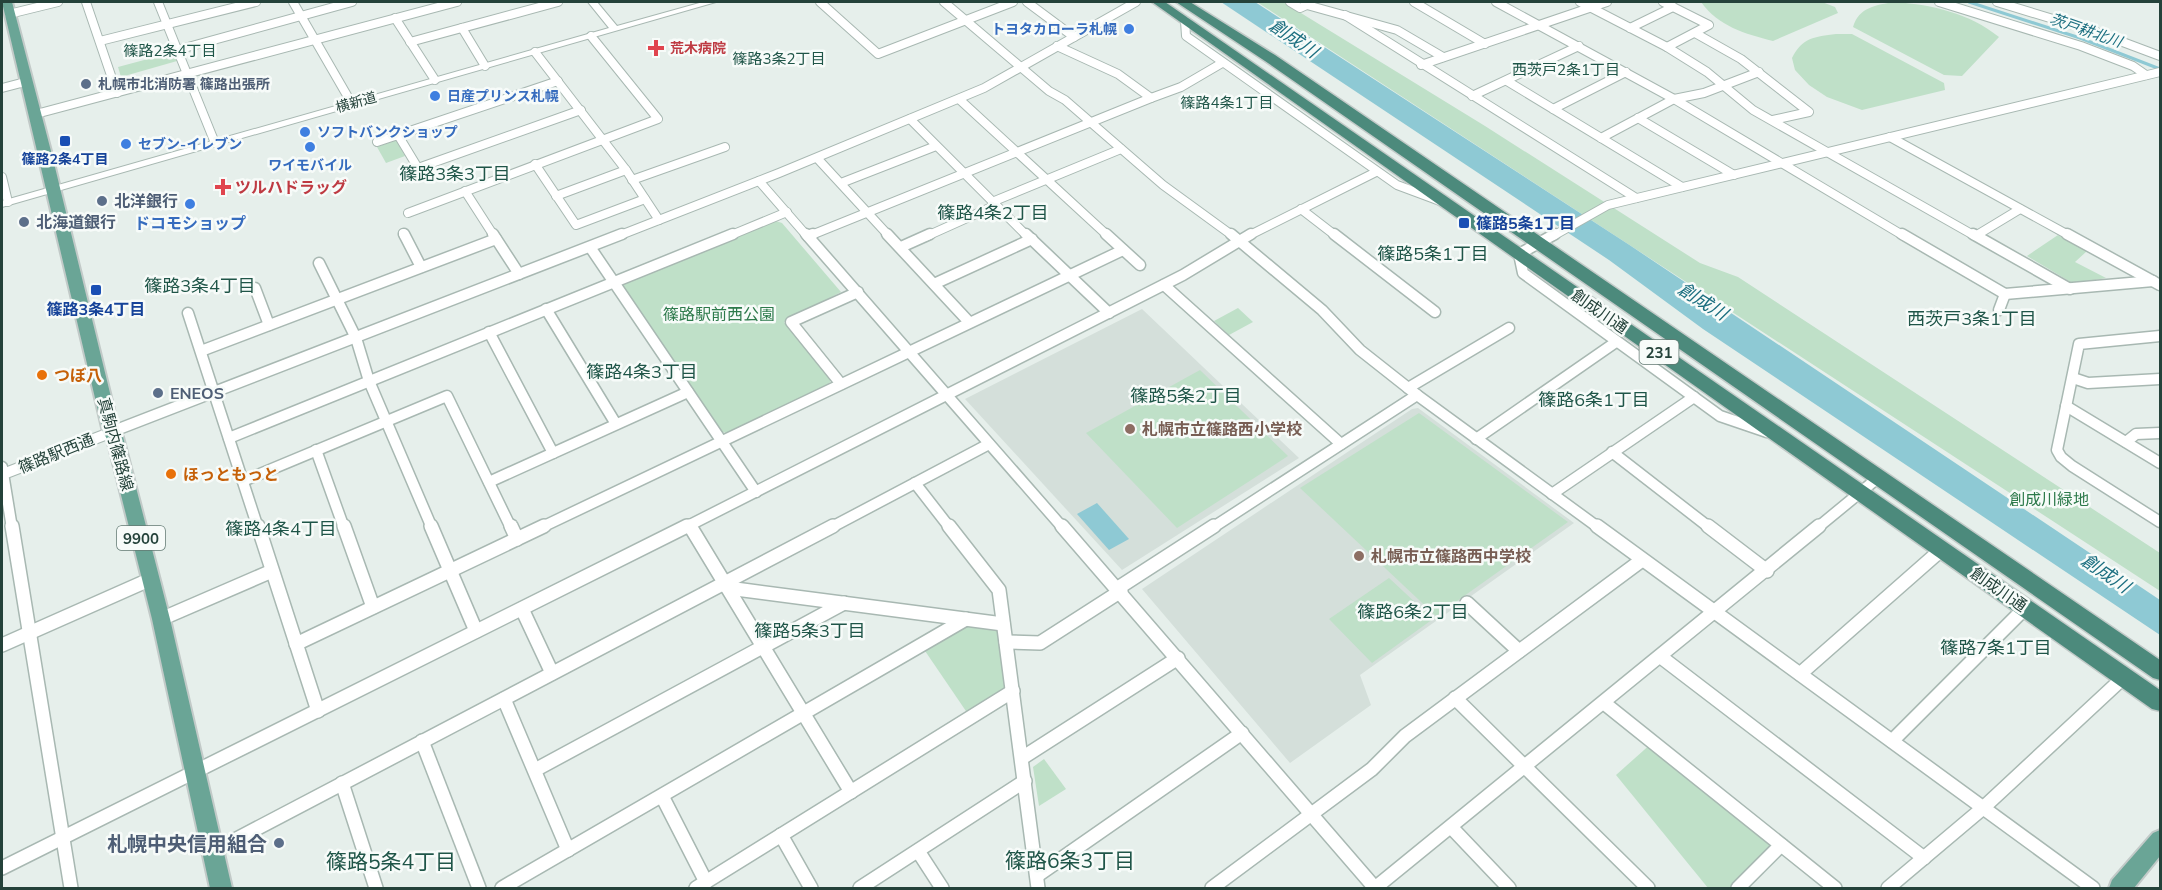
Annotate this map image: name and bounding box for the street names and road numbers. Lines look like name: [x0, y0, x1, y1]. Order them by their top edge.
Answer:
street label: 横新道: [333, 88, 379, 116]
street label: 創成川通: [1568, 284, 1632, 338]
road number: 231: [1640, 340, 1678, 364]
street label: 真駒内篠路線: [94, 395, 138, 493]
street label: 篠路駅西通: [15, 429, 97, 477]
road number: 9900: [117, 526, 165, 550]
street label: 創成川通: [1967, 562, 2031, 616]

